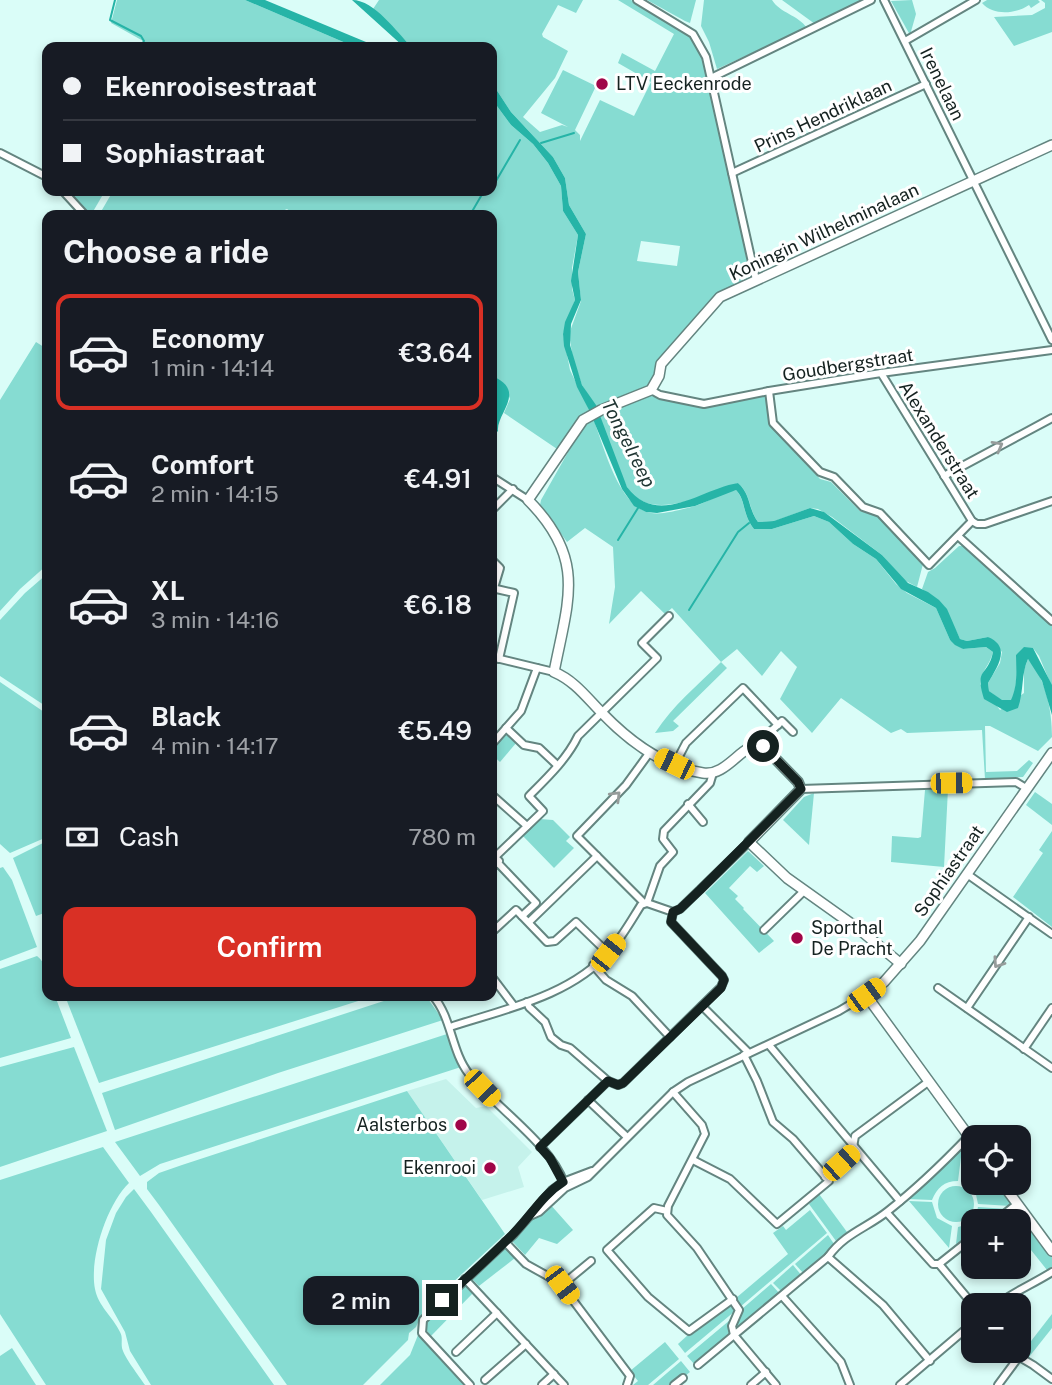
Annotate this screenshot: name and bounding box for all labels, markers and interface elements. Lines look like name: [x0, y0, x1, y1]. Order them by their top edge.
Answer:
street label: Irenelaan: [916, 44, 969, 124]
text: Ekenrooisestraat: [105, 71, 317, 102]
place label: LTV Eeckenrode: [616, 73, 752, 94]
street label: Prins Hendriklaan: [751, 74, 895, 157]
marker: LTV Eeckenrode: [594, 76, 610, 92]
text: Sophiastraat: [105, 138, 265, 169]
street label: Koningin Wilhelminalaan: [726, 178, 922, 285]
text: Choose a ride: [63, 233, 269, 270]
icon: car: [67, 321, 130, 384]
text: Economy: [151, 323, 264, 354]
text: €3.64: [399, 337, 472, 368]
street label: Goudbergstraat: [781, 344, 915, 385]
text: 1 min · 14:14: [151, 354, 274, 381]
street label: Alexanderstraat: [895, 377, 984, 502]
water label: Tongelreep: [597, 395, 661, 491]
one-way arrow: [990, 441, 1003, 454]
icon: car: [67, 447, 130, 510]
text: Comfort: [151, 449, 254, 480]
text: €4.91: [405, 463, 472, 494]
text: 2 min · 14:15: [151, 480, 279, 507]
icon: car: [67, 573, 130, 636]
text: XL: [151, 575, 185, 606]
text: €6.18: [404, 589, 472, 620]
text: 3 min · 14:16: [151, 606, 279, 633]
icon: car: [67, 699, 130, 762]
text: Black: [151, 701, 221, 732]
text: €5.49: [399, 715, 472, 746]
route start: [747, 730, 779, 762]
text: 4 min · 14:17: [151, 732, 279, 759]
car: [651, 745, 698, 783]
car: [930, 772, 973, 794]
one-way arrow: [607, 791, 620, 804]
icon: cash: [63, 818, 101, 856]
text: Cash: [119, 821, 179, 852]
street label: Sophiastraat: [909, 821, 988, 920]
text: 780 m: [408, 823, 476, 850]
button: Confirm: [63, 907, 476, 987]
place label: Sporthal De Pracht: [811, 917, 893, 959]
car: [587, 930, 630, 976]
marker: Sporthal De Pracht: [789, 930, 805, 946]
one-way arrow: [994, 955, 1006, 968]
car: [843, 974, 890, 1016]
car: [460, 1066, 505, 1110]
place label: Aalsterbos: [356, 1114, 447, 1135]
marker: Aalsterbos: [453, 1117, 469, 1133]
map controls: [961, 1125, 1031, 1363]
button: locate: [961, 1125, 1031, 1195]
car: [819, 1141, 864, 1185]
place label: Ekenrooi: [403, 1157, 476, 1178]
marker: Ekenrooi: [482, 1160, 498, 1176]
button: +: [961, 1209, 1031, 1279]
car: [541, 1262, 584, 1308]
callout: 2 min: [302, 1276, 418, 1324]
route end: [426, 1284, 458, 1316]
text: 2 min: [331, 1287, 391, 1314]
button: −: [961, 1293, 1031, 1363]

